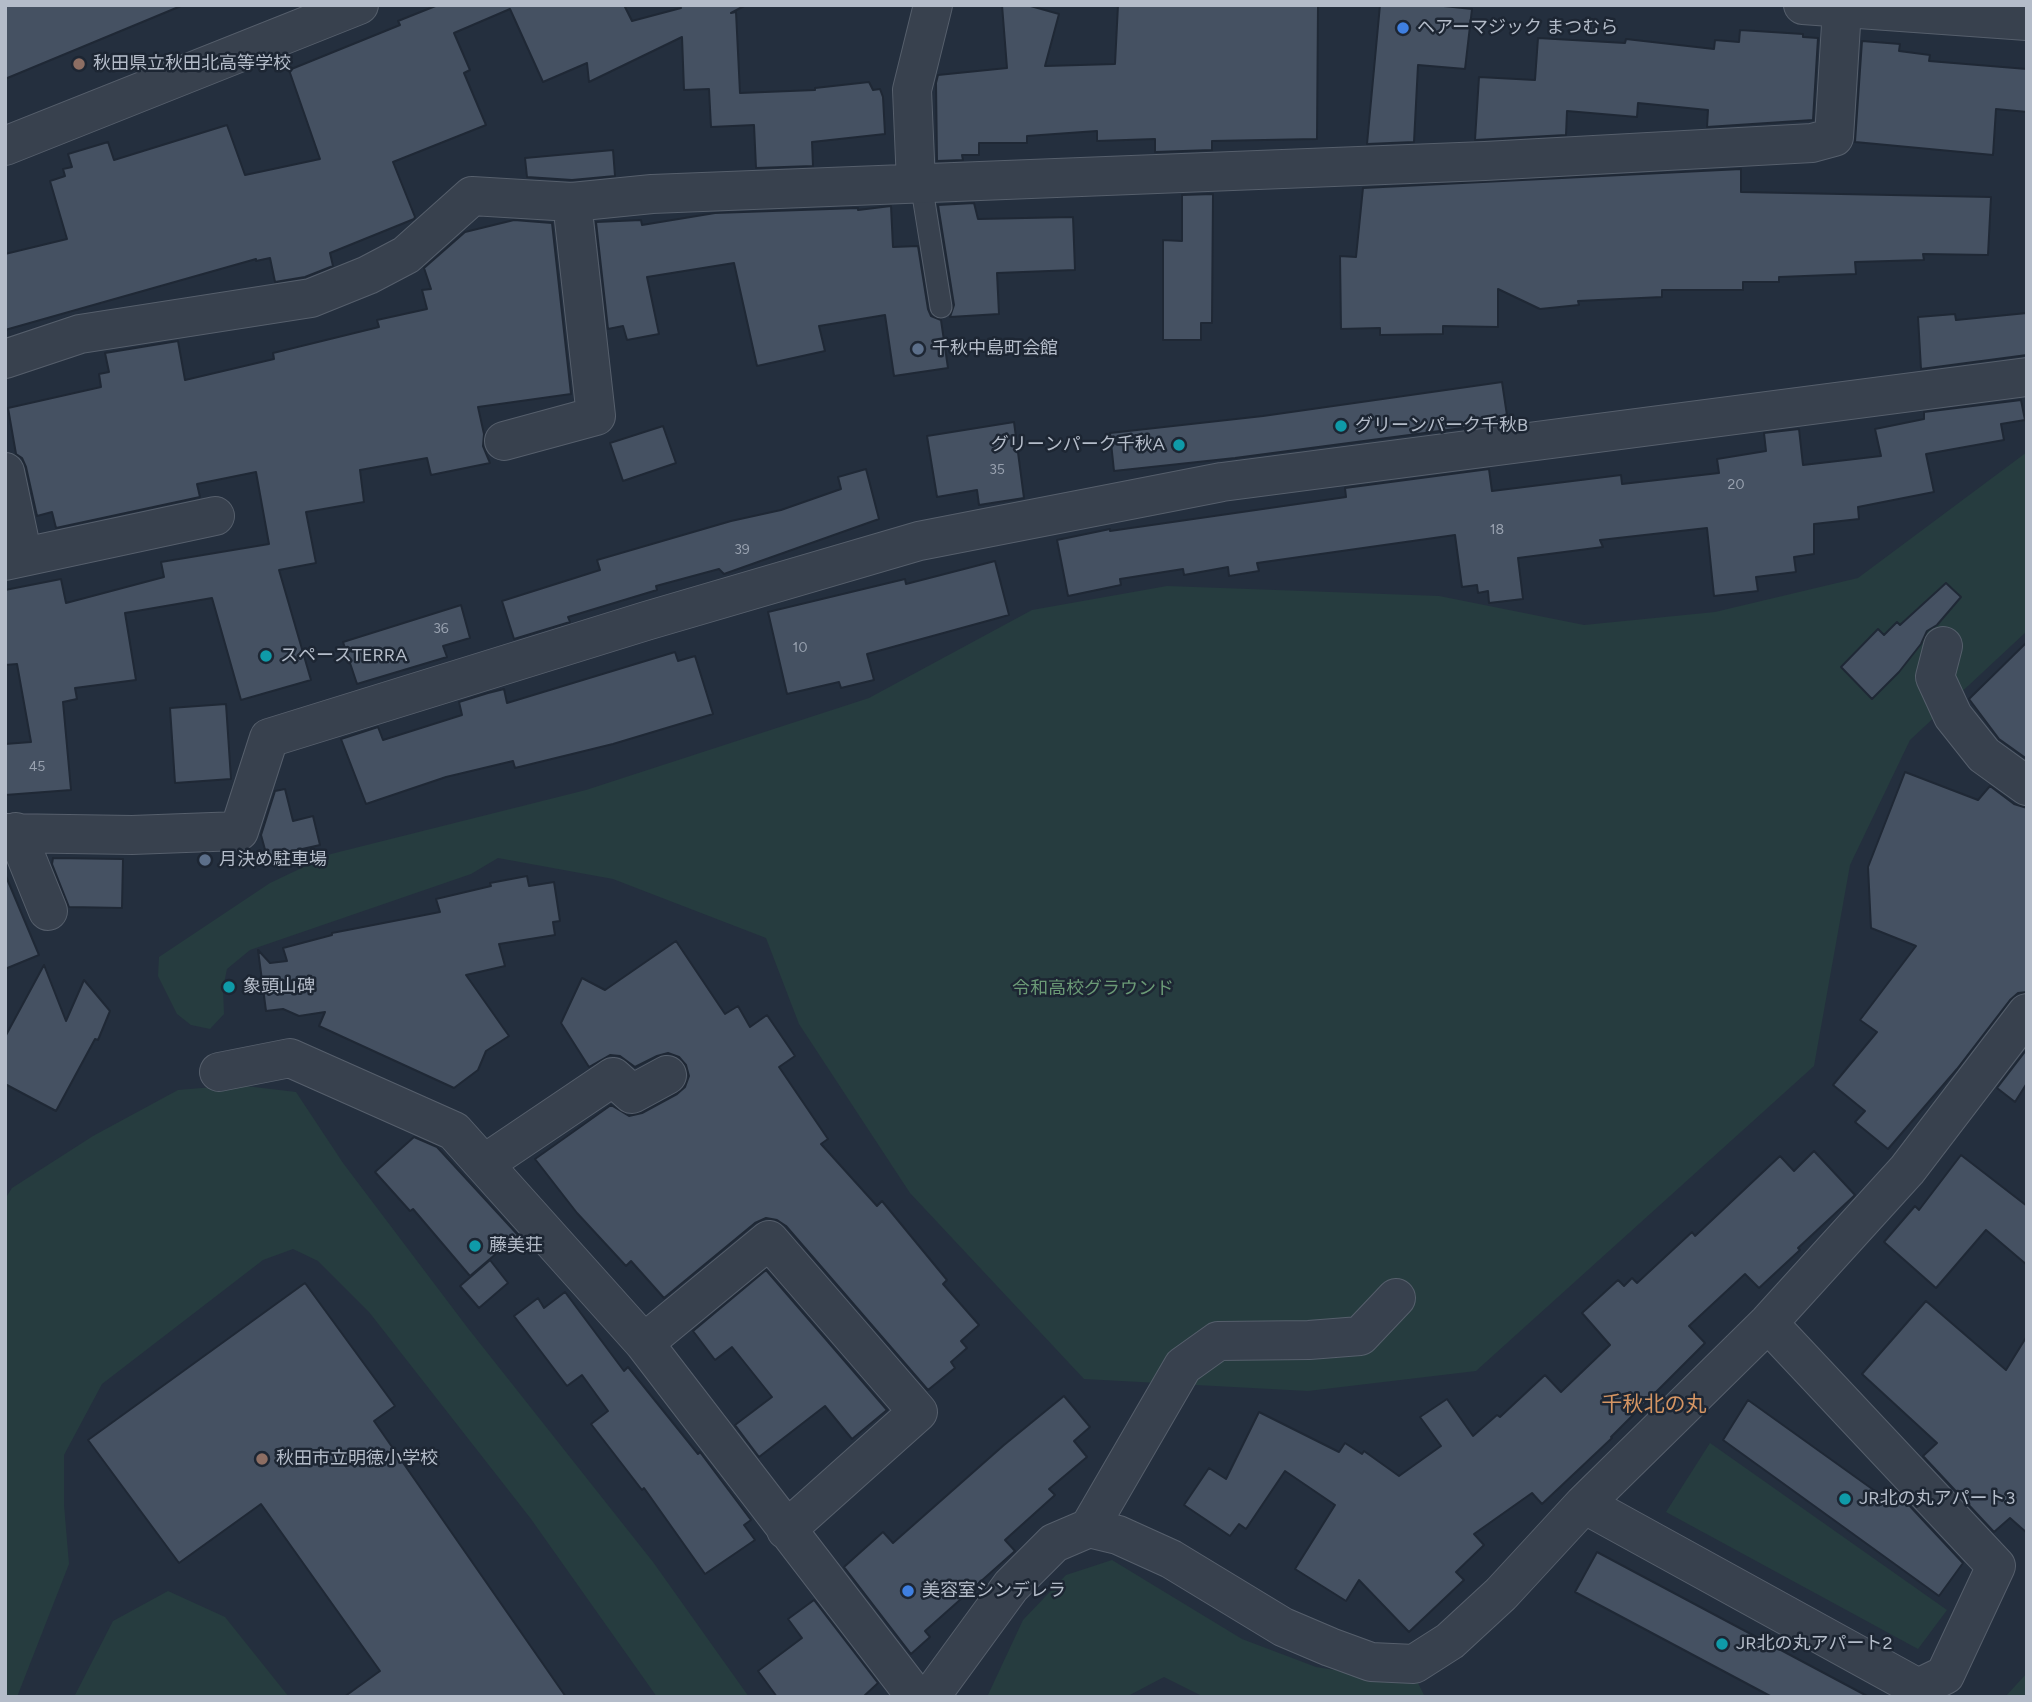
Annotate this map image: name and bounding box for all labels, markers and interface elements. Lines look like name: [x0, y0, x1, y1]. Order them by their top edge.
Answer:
place label: ヘアーマジック まつむら: [1417, 17, 1618, 39]
marker: ヘアーマジック まつむら: [1395, 20, 1411, 36]
place label: 秋田県立秋田北高等学校: [93, 53, 291, 75]
marker: 秋田県立秋田北高等学校: [71, 56, 87, 72]
place label: 千秋中島町会館: [932, 338, 1058, 360]
marker: 千秋中島町会館: [910, 341, 926, 357]
place label: グリーンパーク千秋B: [1355, 415, 1528, 437]
marker: グリーンパーク千秋B: [1333, 418, 1349, 434]
place label: グリーンパーク千秋A: [991, 434, 1165, 456]
marker: グリーンパーク千秋A: [1171, 437, 1187, 453]
house number: 35: [989, 462, 1005, 478]
house number: 20: [1728, 477, 1744, 493]
house number: 18: [1490, 522, 1504, 538]
house number: 39: [734, 542, 750, 558]
house number: 36: [433, 621, 449, 637]
house number: 10: [793, 640, 807, 656]
place label: スペースTERRA: [280, 645, 407, 667]
marker: スペースTERRA: [258, 648, 274, 664]
house number: 45: [29, 759, 45, 775]
place label: 月決め駐車場: [219, 849, 327, 871]
marker: 月決め駐車場: [197, 852, 213, 868]
place label: 象頭山碑: [243, 976, 315, 998]
park label: 令和高校グラウンド: [1012, 978, 1174, 1000]
marker: 象頭山碑: [221, 979, 237, 995]
place label: 藤美荘: [489, 1235, 543, 1257]
marker: 藤美荘: [467, 1238, 483, 1254]
district label: 千秋北の丸: [1602, 1392, 1706, 1418]
place label: 秋田市立明徳小学校: [276, 1448, 438, 1470]
marker: 秋田市立明徳小学校: [254, 1451, 270, 1467]
place label: JR北の丸アパート3: [1859, 1488, 2015, 1510]
marker: JR北の丸アパート3: [1837, 1491, 1853, 1507]
place label: 美容室シンデレラ: [922, 1580, 1066, 1602]
marker: 美容室シンデレラ: [900, 1583, 916, 1599]
place label: JR北の丸アパート2: [1736, 1633, 1893, 1655]
marker: JR北の丸アパート2: [1714, 1636, 1730, 1652]

